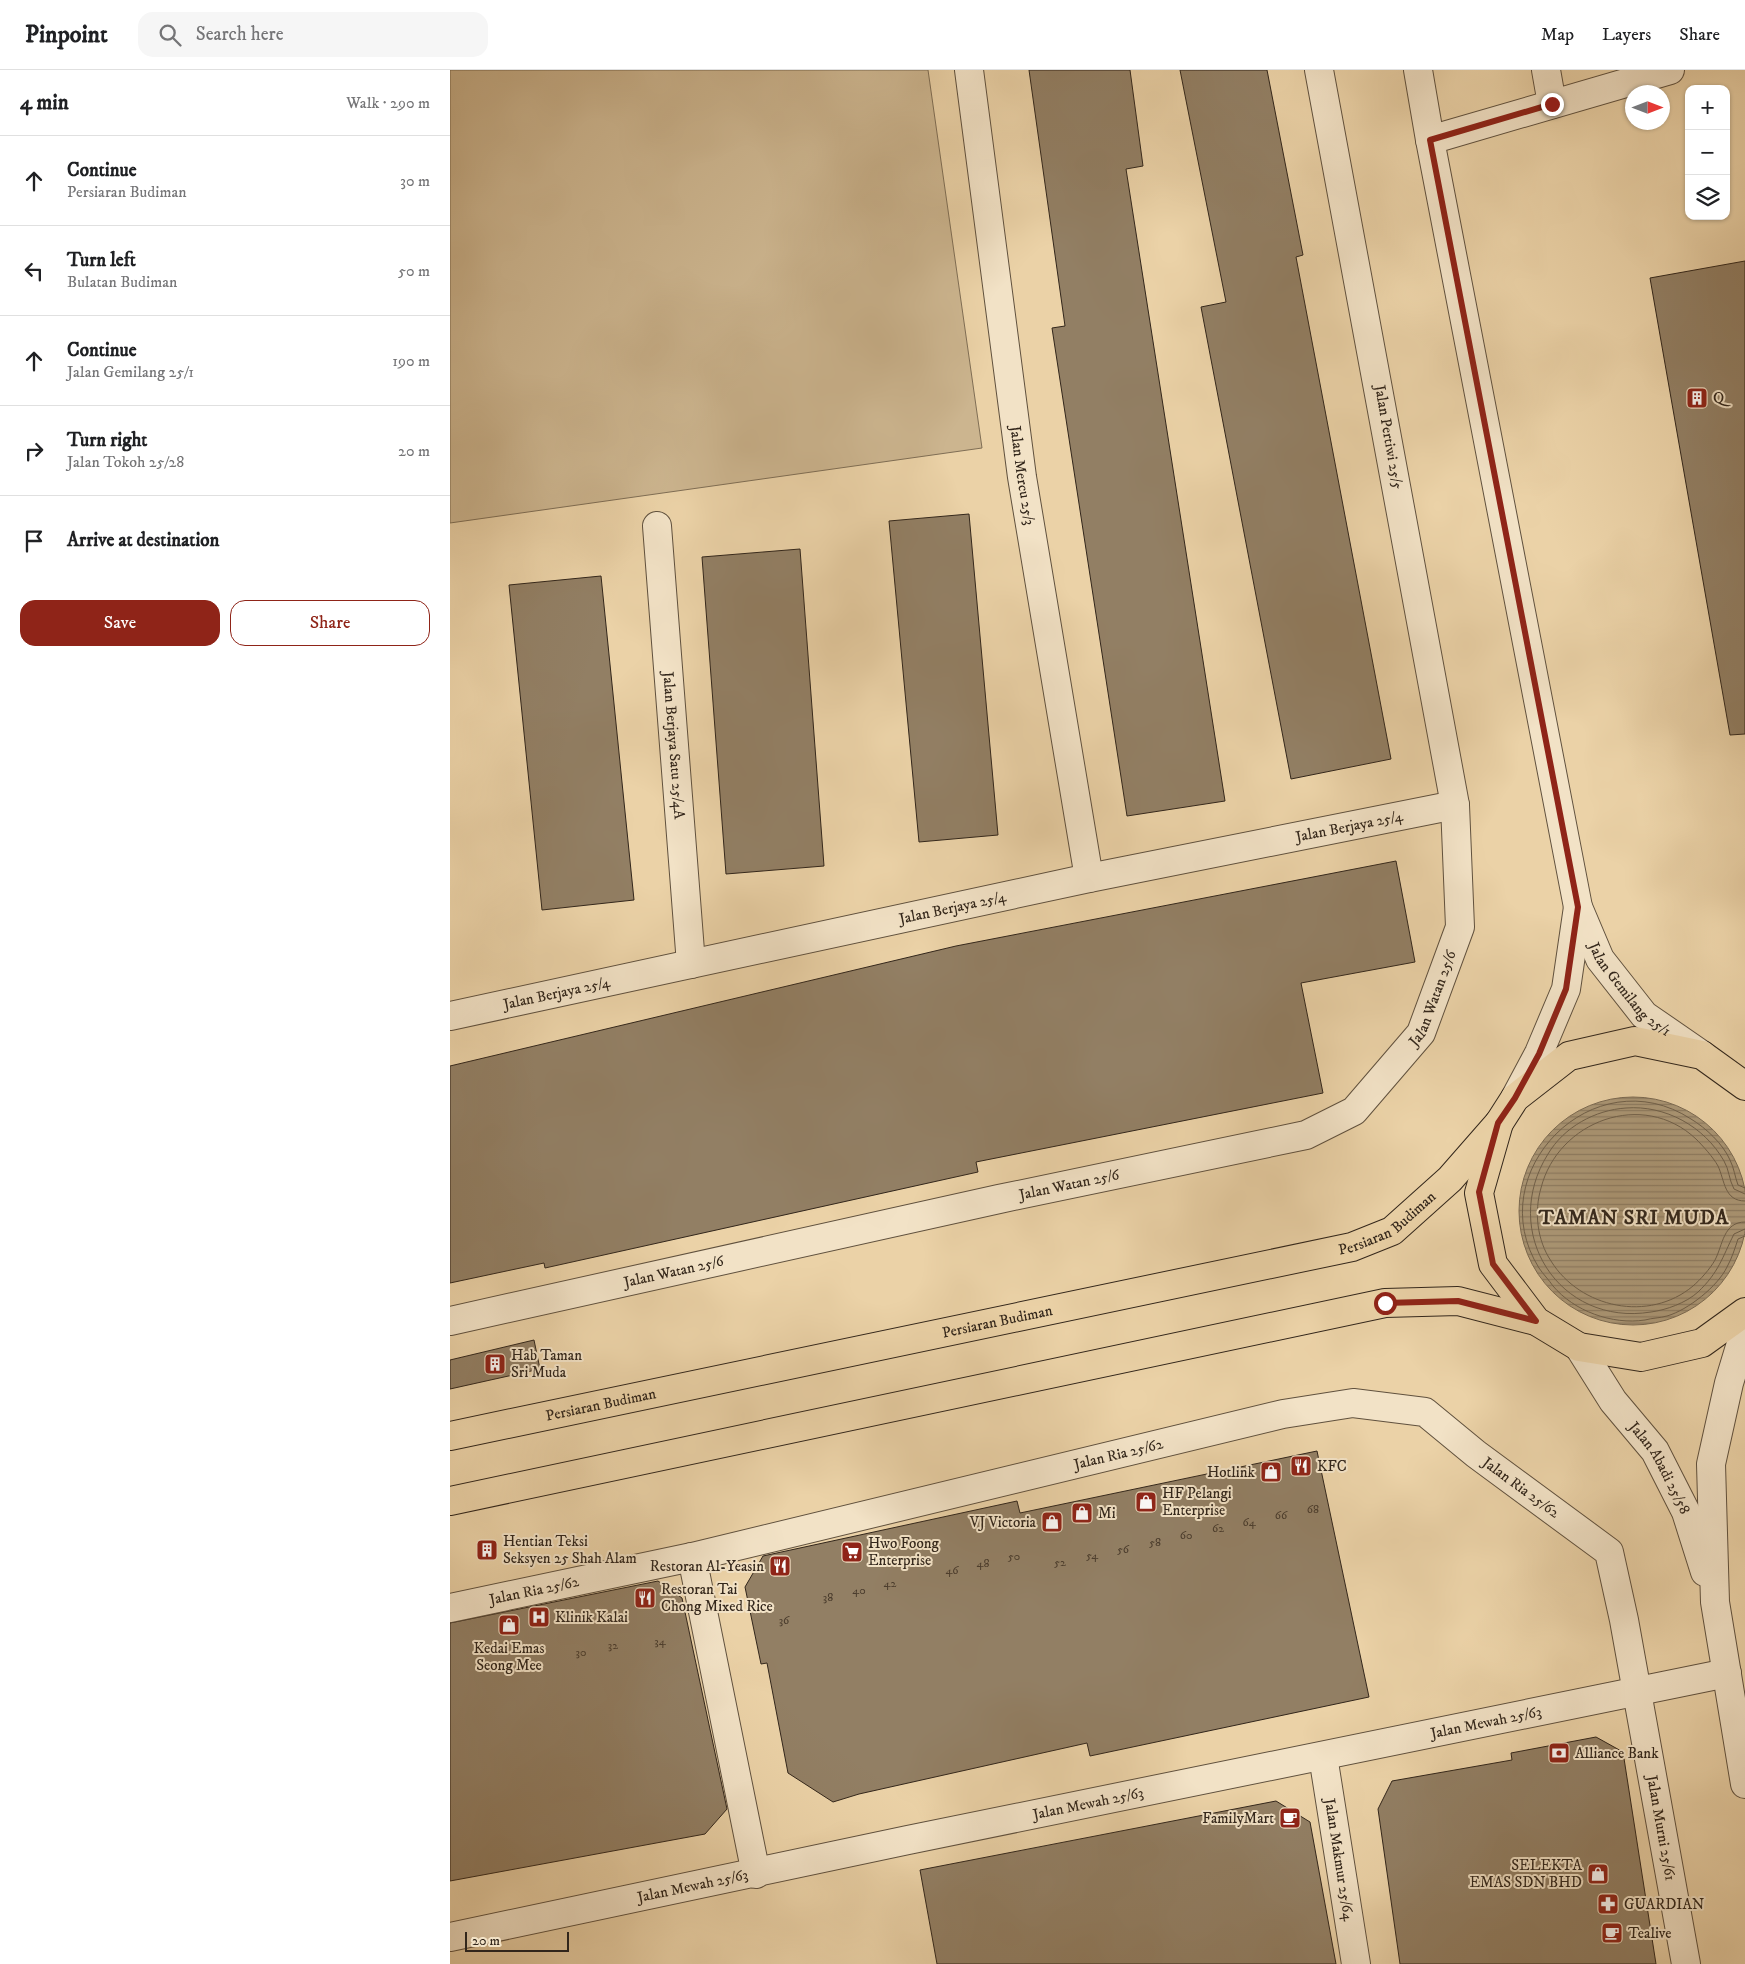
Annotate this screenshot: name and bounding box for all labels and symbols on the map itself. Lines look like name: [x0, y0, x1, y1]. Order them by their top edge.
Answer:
north arrow: [1625, 85, 1670, 130]
route end: [1541, 93, 1564, 116]
street label: Jalan Pertiwi 25/5: [1370, 381, 1407, 491]
building icon: Q: [1685, 386, 1709, 410]
place label: Q: [1713, 389, 1731, 408]
street label: Jalan Mercu 25/3: [1005, 423, 1039, 527]
street label: Jalan Berjaya Satu 25/4A: [658, 669, 689, 820]
street label: Jalan Berjaya 25/4: [1292, 807, 1405, 847]
street label: Jalan Berjaya 25/4: [895, 887, 1008, 929]
street label: Jalan Gemilang 25/1: [1583, 938, 1674, 1041]
street label: Jalan Watan 25/6: [1403, 947, 1461, 1052]
street label: Jalan Berjaya 25/4: [500, 973, 612, 1015]
street label: Jalan Watan 25/6: [1015, 1165, 1122, 1205]
street label: Persiaran Budiman: [1337, 1187, 1440, 1260]
district label: TAMAN SRI MUDA: [1538, 1206, 1730, 1231]
street label: Jalan Watan 25/6: [620, 1251, 727, 1293]
route start: [1374, 1292, 1397, 1315]
street label: Persiaran Budiman: [940, 1301, 1054, 1343]
place label: Hab Taman Sri Muda: [511, 1346, 582, 1382]
building icon: Hab Taman Sri Muda: [483, 1352, 507, 1376]
street label: Persiaran Budiman: [544, 1384, 658, 1426]
street label: Jalan Abadi 25/58: [1623, 1416, 1694, 1517]
street label: Jalan Ria 25/62: [1070, 1434, 1166, 1475]
street label: Jalan Ria 25/62: [1477, 1452, 1564, 1523]
restaurant icon: KFC: [1289, 1454, 1313, 1478]
place label: KFC: [1317, 1457, 1347, 1476]
shop icon: Hotlink: [1259, 1460, 1283, 1484]
place label: Hotlink: [1207, 1463, 1256, 1482]
place label: HF Pelangi Enterprise: [1162, 1484, 1232, 1520]
shop icon: HF Pelangi Enterprise: [1134, 1490, 1158, 1514]
shop icon: Mi: [1070, 1501, 1094, 1525]
house number: 68: [1307, 1502, 1319, 1517]
place label: Mi: [1098, 1504, 1116, 1523]
house number: 66: [1275, 1508, 1288, 1523]
shop icon: VJ Victoria: [1040, 1510, 1064, 1534]
place label: VJ Victoria: [969, 1513, 1037, 1532]
house number: 64: [1242, 1515, 1257, 1530]
house number: 62: [1212, 1521, 1224, 1536]
house number: 60: [1180, 1528, 1192, 1543]
place label: Hentian Teksi Seksyen 25 Shah Alam: [503, 1532, 637, 1568]
place label: Hwo Foong Enterprise: [868, 1534, 940, 1570]
house number: 58: [1149, 1535, 1161, 1550]
building icon: Hentian Teksi Seksyen 25 Shah Alam: [475, 1538, 499, 1562]
supermarket icon: Hwo Foong Enterprise: [840, 1540, 864, 1564]
house number: 56: [1117, 1542, 1130, 1557]
house number: 54: [1086, 1548, 1099, 1563]
house number: 50: [1008, 1549, 1020, 1564]
restaurant icon: Restoran Al-Yeasin: [768, 1554, 792, 1578]
house number: 52: [1054, 1555, 1066, 1570]
house number: 48: [977, 1556, 989, 1571]
place label: Restoran Al-Yeasin: [650, 1557, 764, 1576]
house number: 46: [945, 1563, 959, 1578]
street label: Jalan Ria 25/62: [486, 1572, 581, 1610]
house number: 42: [884, 1576, 897, 1591]
place label: Restoran Tai Chong Mixed Rice: [661, 1580, 773, 1616]
house number: 40: [852, 1583, 866, 1598]
restaurant icon: Restoran Tai Chong Mixed Rice: [633, 1586, 657, 1610]
house number: 38: [823, 1590, 833, 1605]
hospital icon: Klinik Kalai: [527, 1605, 551, 1629]
place label: Klinik Kalai: [555, 1608, 628, 1627]
shop icon: Kedai Emas Seong Mee: [497, 1613, 521, 1637]
house number: 36: [779, 1613, 790, 1628]
house number: 34: [654, 1634, 667, 1649]
house number: 32: [608, 1638, 618, 1653]
place label: Kedai Emas Seong Mee: [474, 1639, 544, 1675]
house number: 30: [576, 1645, 586, 1660]
street label: Jalan Mewah 25/63: [1427, 1702, 1543, 1744]
bank icon: Alliance Bank: [1547, 1741, 1571, 1765]
place label: Alliance Bank: [1575, 1744, 1659, 1763]
street label: Jalan Murni 25/61: [1642, 1772, 1680, 1882]
street label: Jalan Mewah 25/63: [1029, 1783, 1145, 1825]
street label: Jalan Makmur 25/64: [1320, 1795, 1358, 1923]
cafe icon: FamilyMart: [1278, 1806, 1302, 1830]
place label: FamilyMart: [1202, 1809, 1274, 1828]
place label: SELEKTA EMAS SDN BHD: [1469, 1856, 1582, 1892]
shop icon: SELEKTA EMAS SDN BHD: [1586, 1862, 1610, 1886]
street label: Jalan Mewah 25/63: [634, 1865, 750, 1907]
pharmacy icon: GUARDIAN: [1596, 1892, 1620, 1916]
place label: GUARDIAN: [1624, 1895, 1704, 1914]
cafe icon: Tealive: [1600, 1921, 1624, 1945]
place label: Tealive: [1628, 1924, 1672, 1943]
scale bar: [465, 1929, 569, 1952]

